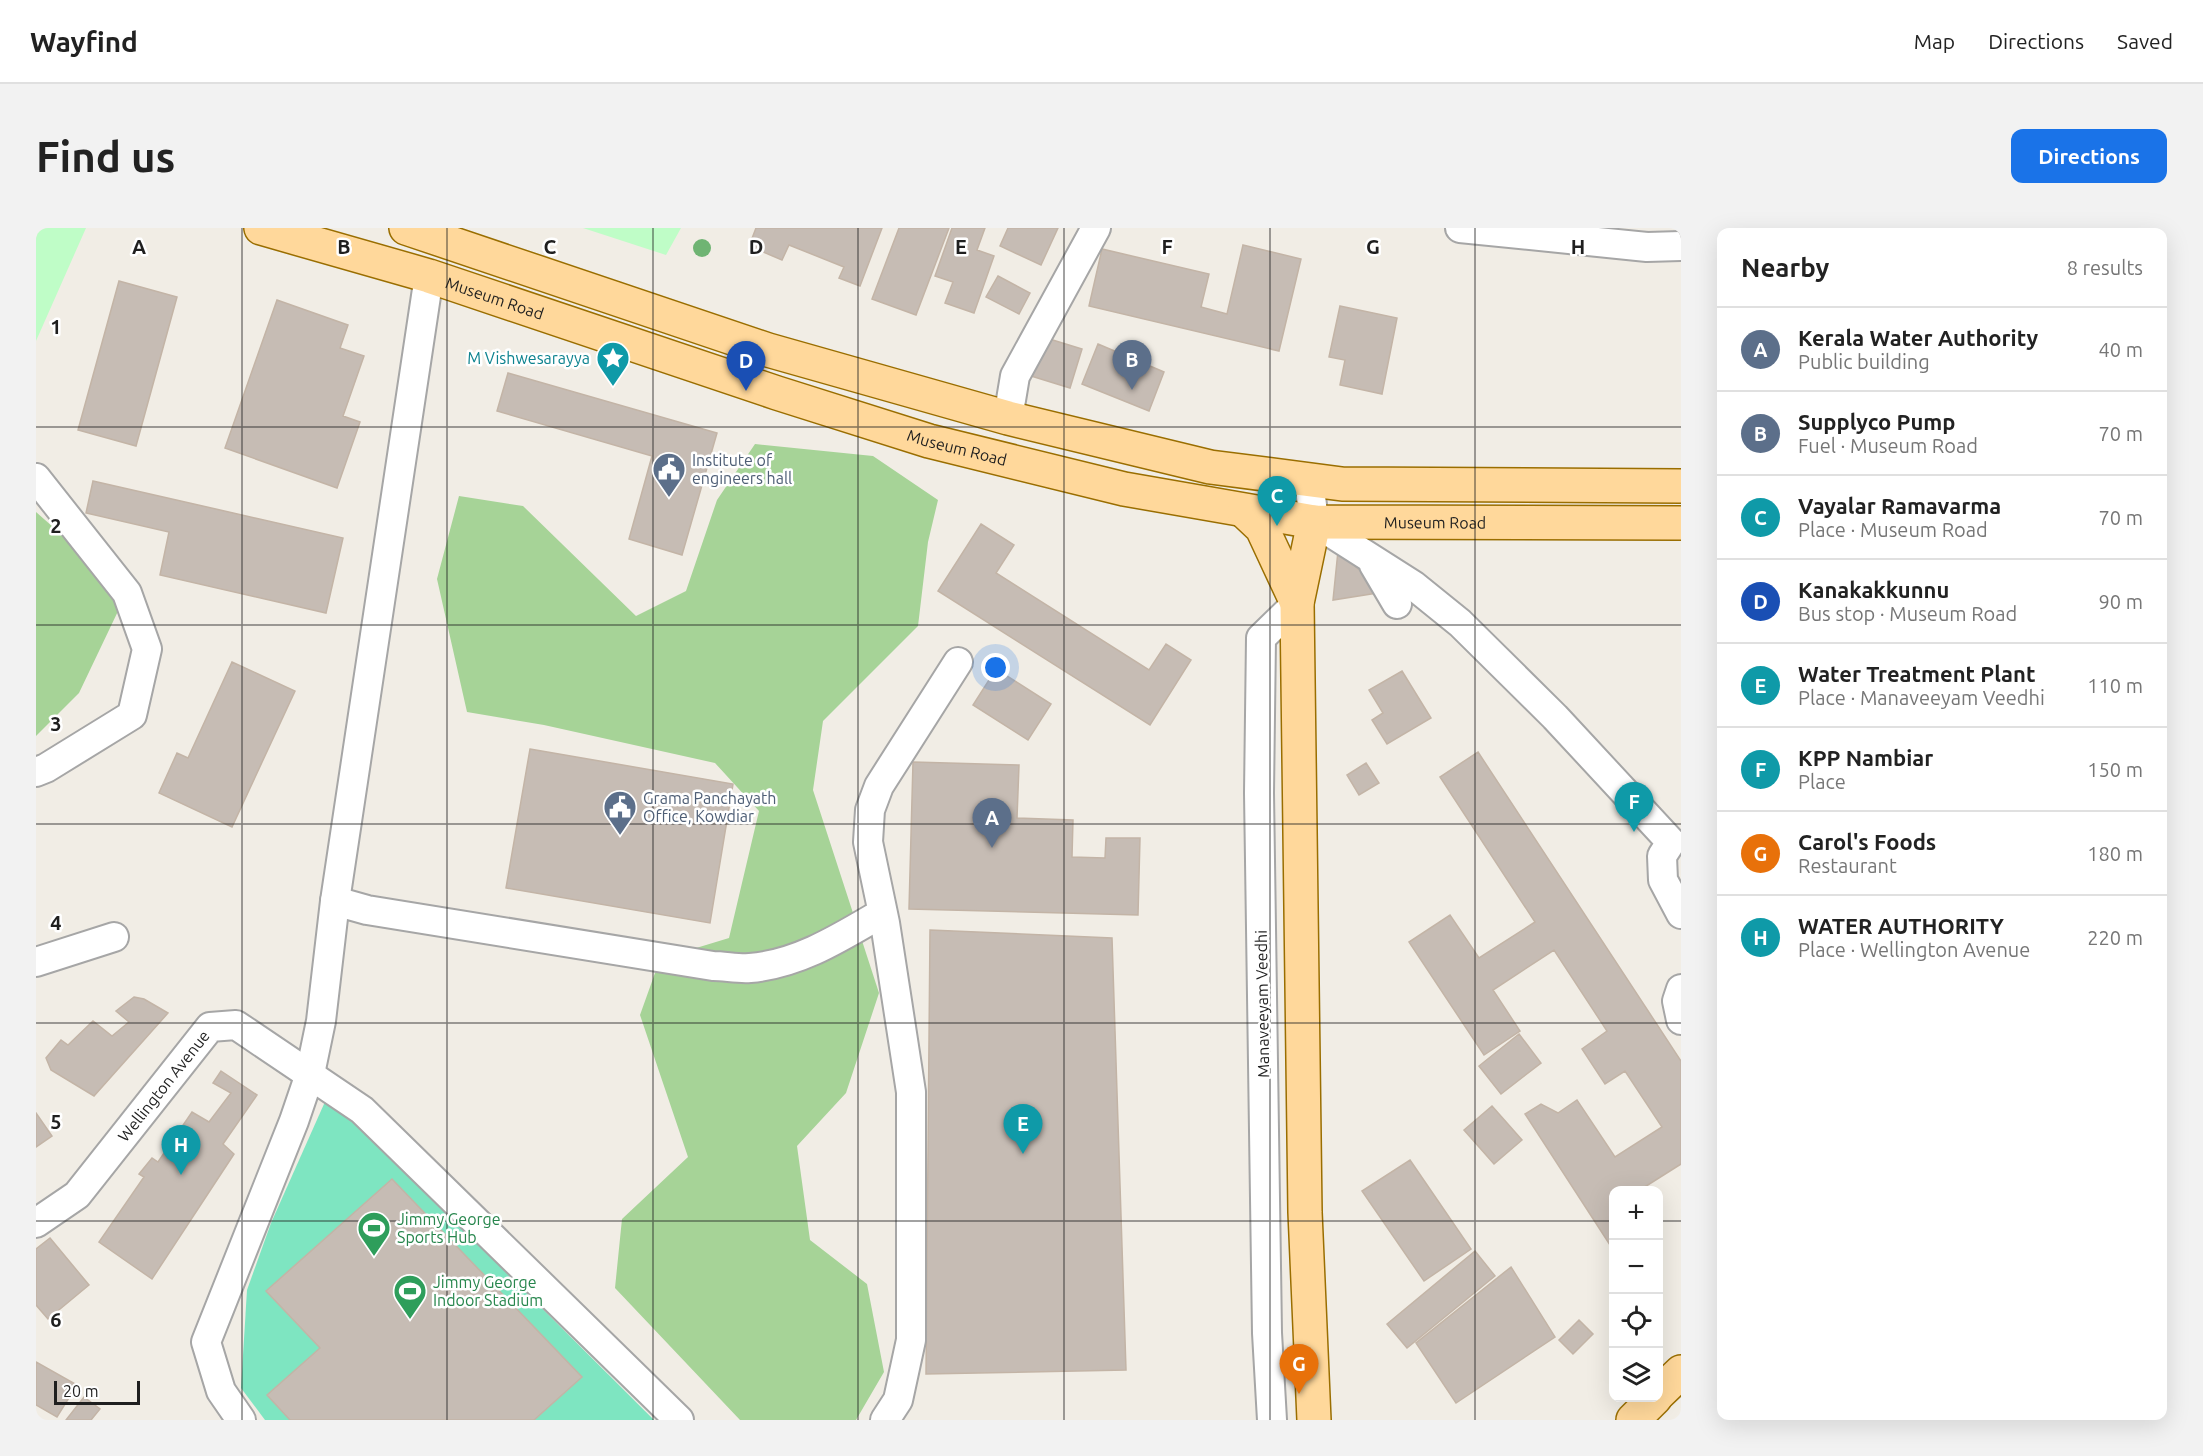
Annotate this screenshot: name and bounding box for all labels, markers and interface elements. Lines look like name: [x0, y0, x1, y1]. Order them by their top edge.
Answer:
text: Wayfind: [30, 26, 138, 57]
text: Map: [1914, 29, 1955, 53]
text: Directions: [1988, 29, 2084, 53]
text: Saved: [2117, 29, 2173, 53]
button: Directions: [2011, 129, 2167, 183]
text: Find us: [36, 133, 175, 180]
text: A: [132, 235, 146, 258]
text: B: [337, 235, 351, 258]
text: C: [544, 235, 557, 258]
text: D: [749, 235, 763, 258]
text: E: [955, 235, 967, 258]
text: F: [1161, 235, 1173, 258]
text: G: [1366, 235, 1380, 258]
text: H: [1571, 235, 1585, 258]
text: Nearby: [1741, 253, 1829, 282]
text: 8 results: [2067, 256, 2143, 279]
street label: Museum Road: [443, 273, 546, 323]
text: 1: [50, 315, 62, 338]
text: Kerala Water Authority: [1798, 325, 2038, 350]
text: A: [1753, 338, 1768, 361]
text: 40 m: [2099, 338, 2143, 361]
place icon: M Vishwesarayya: [595, 340, 631, 387]
pin: B: [1112, 340, 1152, 390]
pin: D: [726, 342, 766, 391]
place label: M Vishwesarayya: [467, 349, 590, 367]
text: Public building: [1798, 350, 1930, 373]
text: Supplyco Pump: [1798, 409, 1955, 434]
text: B: [1754, 422, 1767, 445]
text: 70 m: [2099, 422, 2143, 445]
street label: Museum Road: [905, 426, 1009, 469]
text: Fuel · Museum Road: [1798, 434, 1978, 457]
public building icon: Institute of engineers hall: [651, 451, 687, 498]
place label: Institute of engineers hall: [692, 451, 792, 487]
pin: C: [1258, 476, 1296, 526]
text: Vayalar Ramavarma: [1798, 493, 2001, 518]
text: C: [1754, 506, 1767, 529]
text: 70 m: [2099, 506, 2143, 529]
street label: Museum Road: [1384, 513, 1486, 531]
text: 2: [50, 514, 62, 537]
text: Place · Museum Road: [1798, 518, 1988, 541]
text: Kanakakkunnu: [1798, 577, 1949, 602]
text: D: [1753, 590, 1768, 613]
text: 90 m: [2099, 590, 2143, 613]
text: Bus stop · Museum Road: [1798, 602, 2017, 625]
your location: [981, 653, 1010, 682]
text: Water Treatment Plant: [1798, 661, 2035, 686]
text: E: [1755, 674, 1766, 697]
text: 110 m: [2087, 674, 2143, 697]
text: Place · Manaveeyam Veedhi: [1798, 686, 2045, 709]
text: 3: [50, 712, 62, 735]
text: KPP Nambiar: [1798, 745, 1933, 770]
text: F: [1755, 758, 1766, 781]
text: 150 m: [2087, 758, 2143, 781]
text: Place: [1798, 770, 1846, 793]
pin: F: [1614, 782, 1654, 832]
public building icon: Grama Panchayath Office, Kowdiar: [602, 789, 638, 836]
place label: Grama Panchayath Office, Kowdiar: [643, 789, 777, 825]
pin: A: [972, 798, 1012, 848]
text: Carol's Foods: [1798, 829, 1936, 854]
text: G: [1754, 842, 1767, 865]
text: 180 m: [2087, 842, 2143, 865]
text: Restaurant: [1798, 854, 1897, 877]
text: 4: [50, 911, 62, 934]
text: WATER AUTHORITY: [1798, 913, 2004, 938]
text: H: [1753, 926, 1768, 949]
text: 220 m: [2087, 926, 2143, 949]
street label: Manaveeyam Veedhi: [1252, 930, 1272, 1078]
text: Place · Wellington Avenue: [1798, 938, 2030, 961]
street label: Wellington Avenue: [114, 1027, 213, 1145]
pin: E: [1004, 1104, 1042, 1154]
text: 5: [50, 1110, 62, 1133]
pin: H: [162, 1126, 200, 1175]
map controls: [1609, 1186, 1663, 1402]
button: +: [1609, 1186, 1663, 1240]
sports icon: Jimmy George Sports Hub: [356, 1210, 392, 1257]
place label: Jimmy George Sports Hub: [397, 1210, 501, 1246]
button: −: [1609, 1240, 1663, 1294]
sports icon: Jimmy George Indoor Stadium: [392, 1273, 428, 1320]
place label: Jimmy George Indoor Stadium: [433, 1273, 543, 1309]
button: locate: [1609, 1294, 1663, 1348]
text: 6: [50, 1308, 62, 1331]
pin: G: [1280, 1344, 1318, 1394]
button: layers: [1609, 1348, 1663, 1402]
scale bar: [54, 1378, 140, 1406]
text: 20 m: [63, 1382, 99, 1400]

